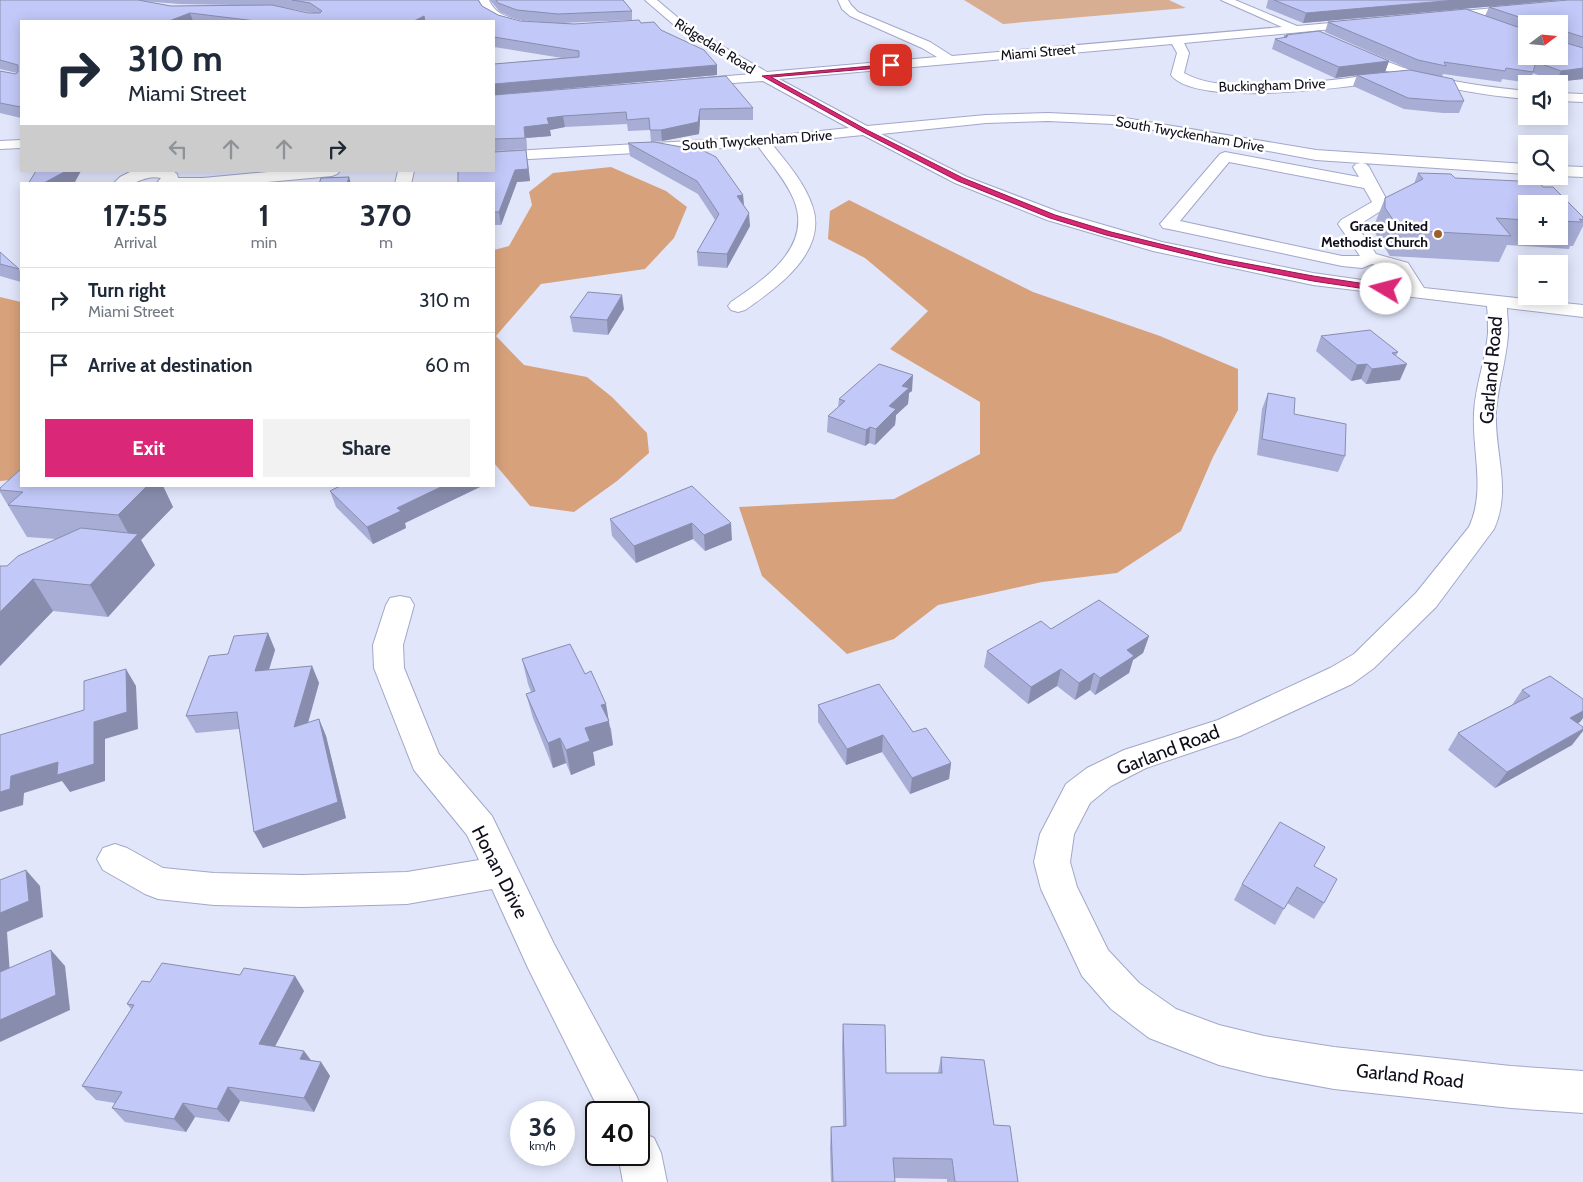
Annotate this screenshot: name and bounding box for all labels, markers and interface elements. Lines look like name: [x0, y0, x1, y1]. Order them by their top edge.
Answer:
street label: Ridgedale Road: [671, 14, 759, 78]
north arrow: [1518, 15, 1568, 65]
map controls: [1518, 15, 1568, 305]
text: 310 m: [128, 37, 223, 80]
icon: right: [45, 40, 110, 105]
street label: Miami Street: [1000, 40, 1077, 64]
pin: [870, 44, 912, 86]
icon: arrive: [877, 51, 905, 79]
street label: Buckingham Drive: [1218, 74, 1326, 96]
button: sound: [1518, 75, 1568, 125]
text: Miami Street: [128, 80, 246, 107]
street label: South Twyckenham Drive: [1114, 112, 1266, 156]
street label: South Twyckenham Drive: [681, 126, 833, 154]
icon: left: [164, 135, 192, 163]
icon: ahead: [217, 135, 245, 163]
icon: ahead: [270, 135, 298, 163]
icon: right: [323, 135, 351, 163]
button: search: [1518, 135, 1568, 185]
button: +: [1518, 195, 1568, 245]
text: 17:55: [103, 197, 168, 234]
text: 1: [258, 197, 269, 234]
text: 370: [360, 197, 412, 234]
place label: Grace United Methodist Church: [1321, 217, 1428, 251]
marker: Grace United Methodist Church: [1432, 228, 1444, 240]
text: Arrival: [114, 233, 157, 252]
text: min: [251, 233, 277, 252]
text: m: [379, 233, 393, 252]
button: −: [1518, 255, 1568, 305]
position arrow: [1359, 262, 1411, 314]
text: Turn right: [88, 279, 166, 302]
icon: right: [45, 286, 73, 314]
text: 310 m: [419, 289, 470, 312]
text: Miami Street: [88, 302, 174, 321]
street label: Garland Road: [1475, 315, 1507, 425]
icon: arrive: [45, 351, 73, 379]
text: Arrive at destination: [88, 354, 252, 377]
text: 60 m: [425, 354, 470, 377]
button: Exit: [45, 419, 253, 477]
button: Share: [263, 419, 470, 477]
street label: Garland Road: [1113, 720, 1223, 780]
street label: Honan Drive: [467, 822, 533, 922]
street label: Garland Road: [1355, 1059, 1465, 1093]
speed limit sign: 40: [585, 1101, 650, 1166]
text: 36: [529, 1112, 556, 1142]
text: km/h: [529, 1138, 556, 1153]

